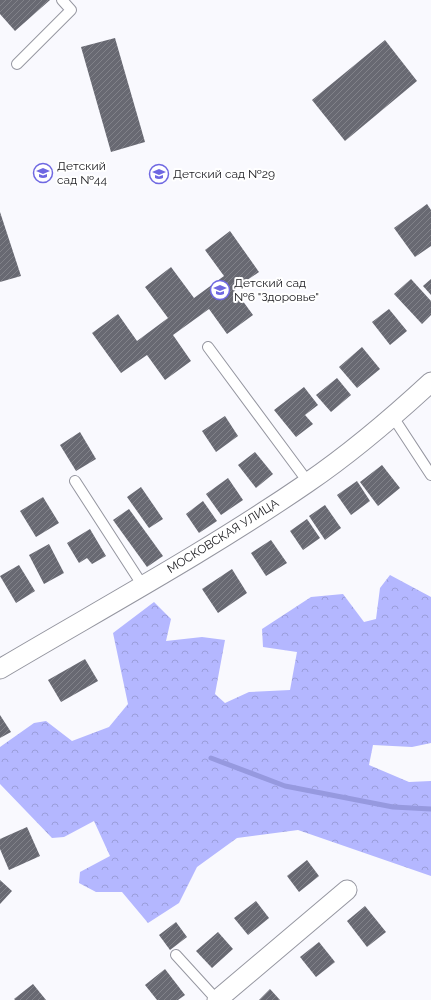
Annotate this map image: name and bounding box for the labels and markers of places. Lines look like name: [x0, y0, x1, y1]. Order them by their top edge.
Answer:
place label: Детский сад №44: [57, 159, 107, 187]
school or university icon: Детский сад №44: [32, 162, 54, 184]
school or university icon: Детский сад №29: [148, 163, 170, 185]
place label: Детский сад №29: [173, 167, 275, 181]
place label: Детский сад №6 "Здоровье": [234, 276, 319, 304]
school or university icon: Детский сад №6 "Здоровье": [209, 279, 231, 301]

